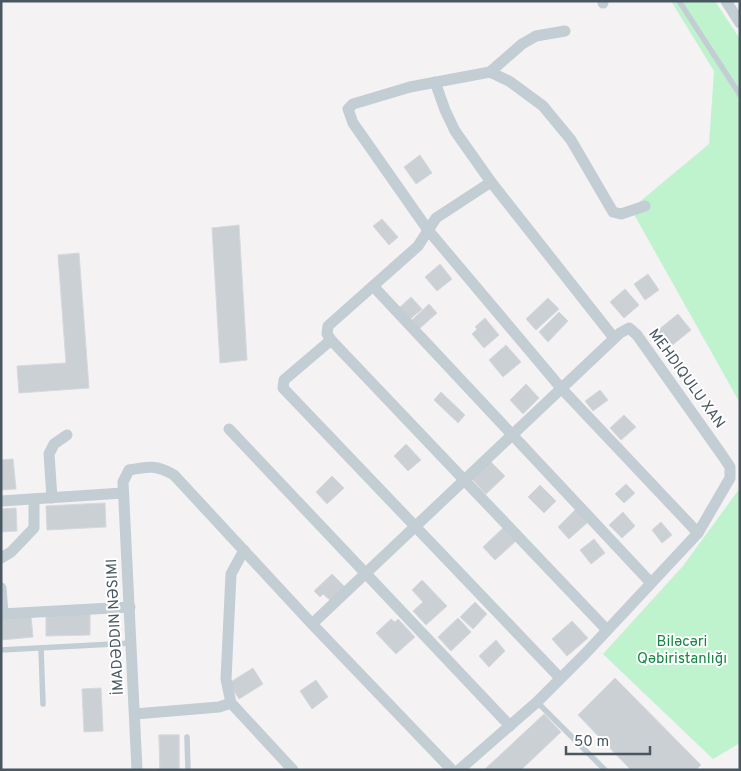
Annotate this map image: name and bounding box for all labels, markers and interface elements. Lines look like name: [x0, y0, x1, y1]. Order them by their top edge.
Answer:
street label: MEHDIQULU XAN: [644, 326, 728, 432]
street label: İMADƏDDIN NƏSIMI: [102, 558, 129, 696]
park label: Biləcəri Qəbiristanlığı: [637, 633, 727, 669]
scale bar: [566, 724, 650, 756]
text: 50 m: [574, 733, 609, 752]

